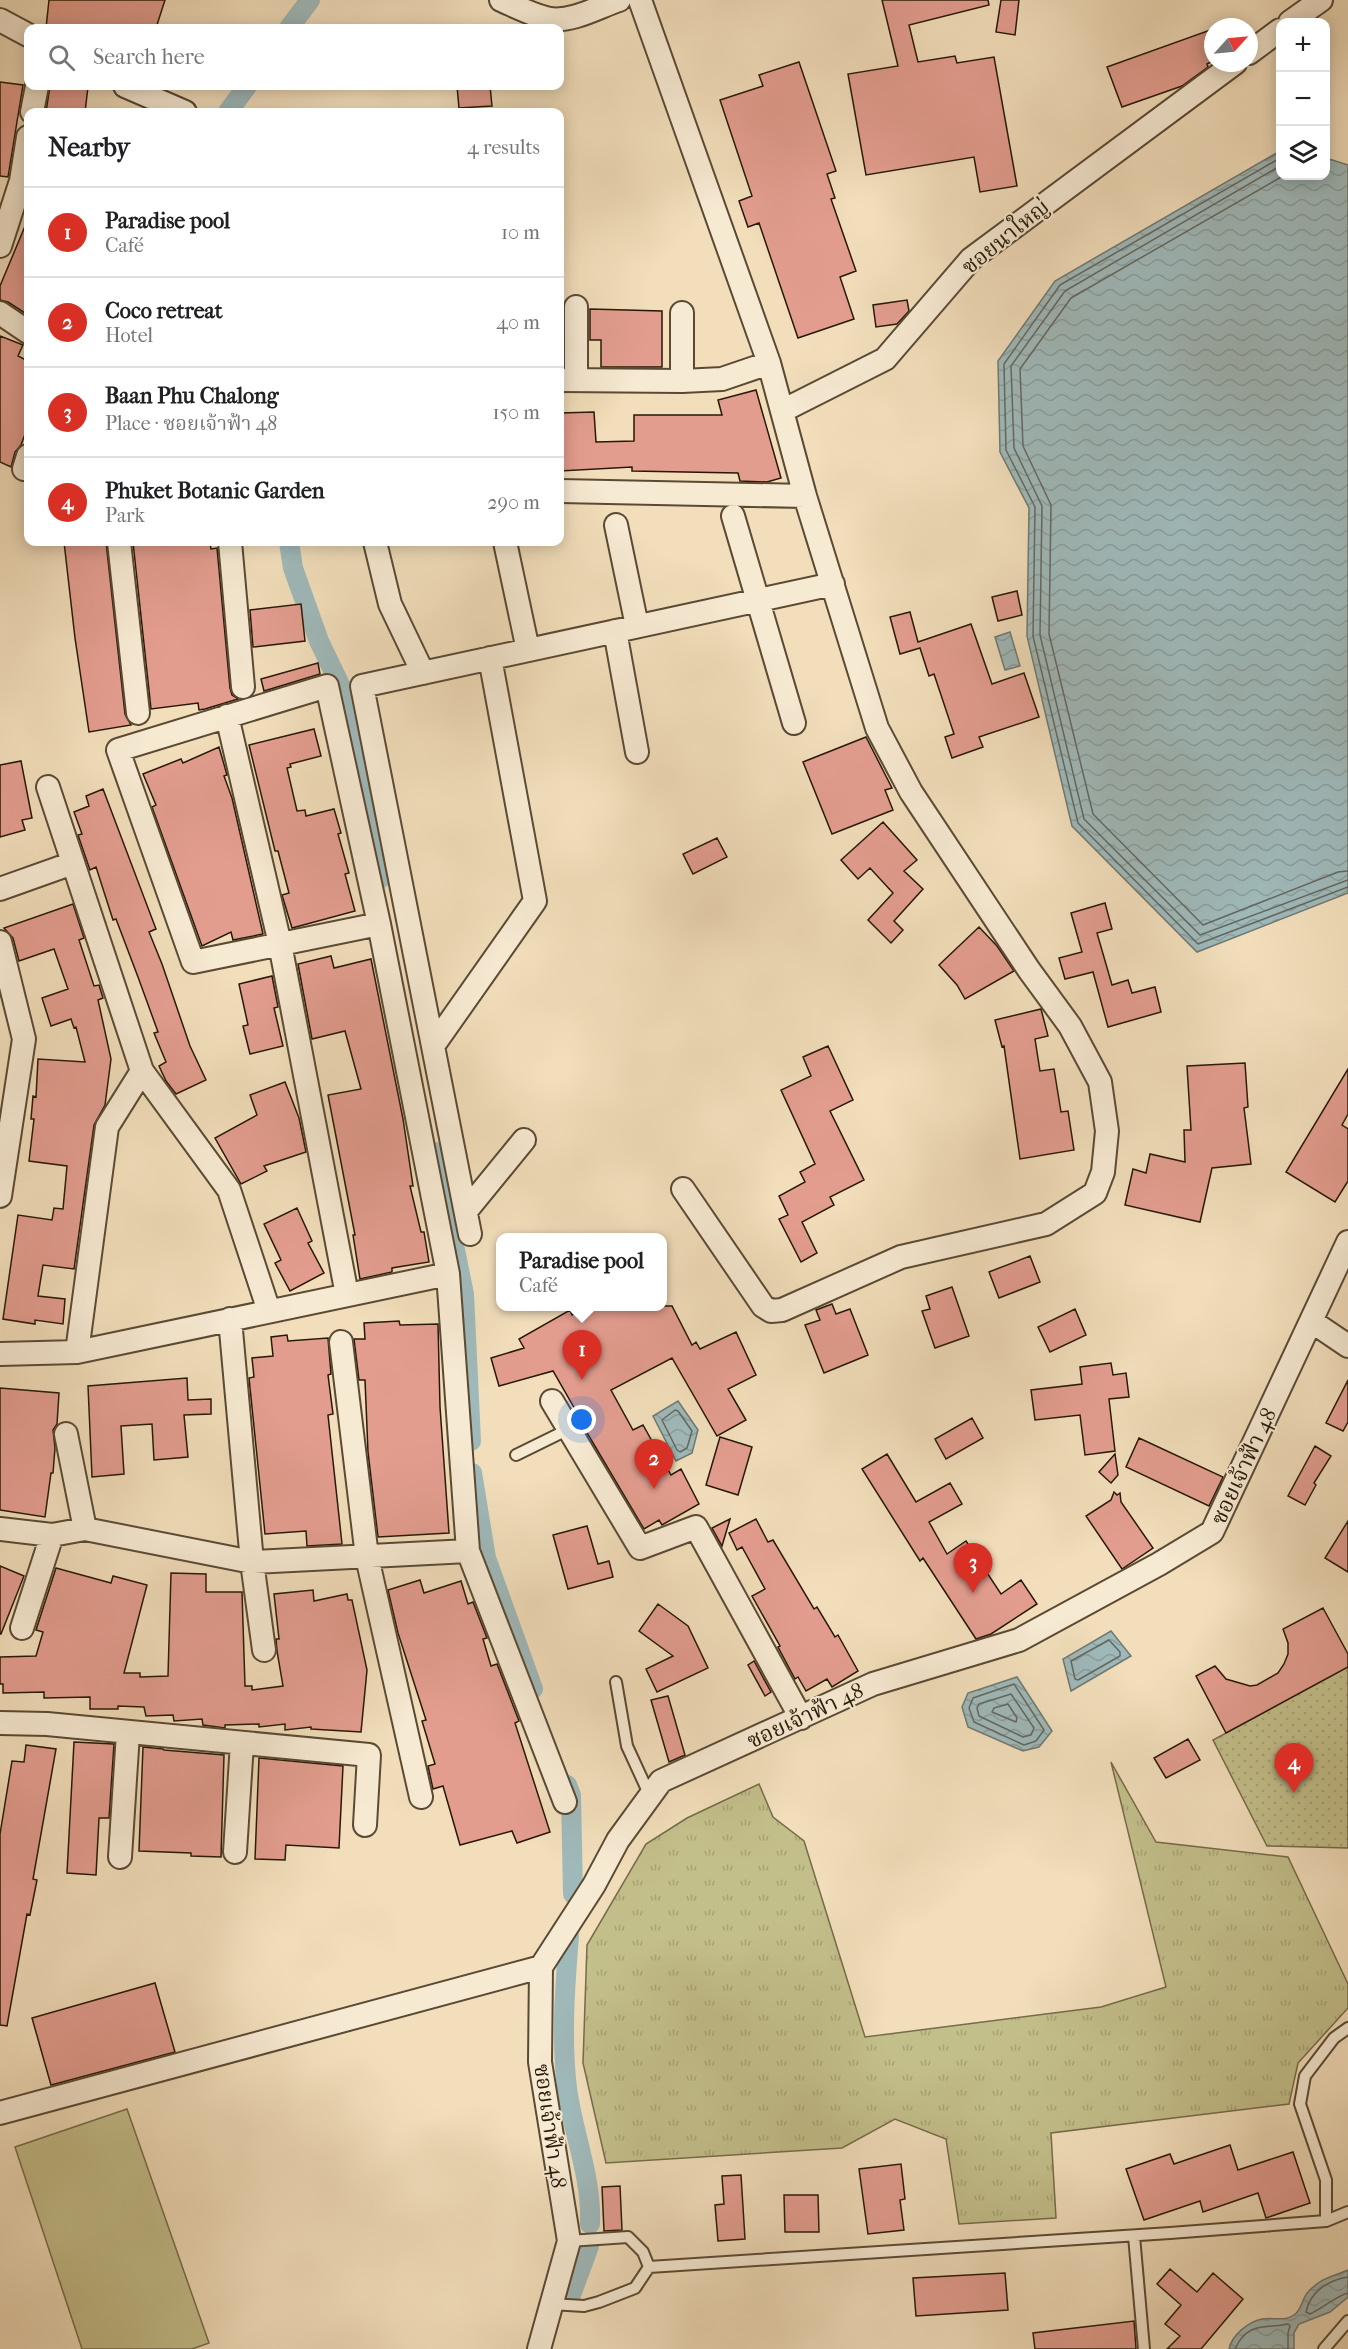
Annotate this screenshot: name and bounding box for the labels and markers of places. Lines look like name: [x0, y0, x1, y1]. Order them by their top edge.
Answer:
pin: 1: [562, 1330, 602, 1380]
pin: 2: [634, 1440, 674, 1489]
pin: 3: [954, 1544, 992, 1593]
pin: 4: [1274, 1744, 1314, 1793]

